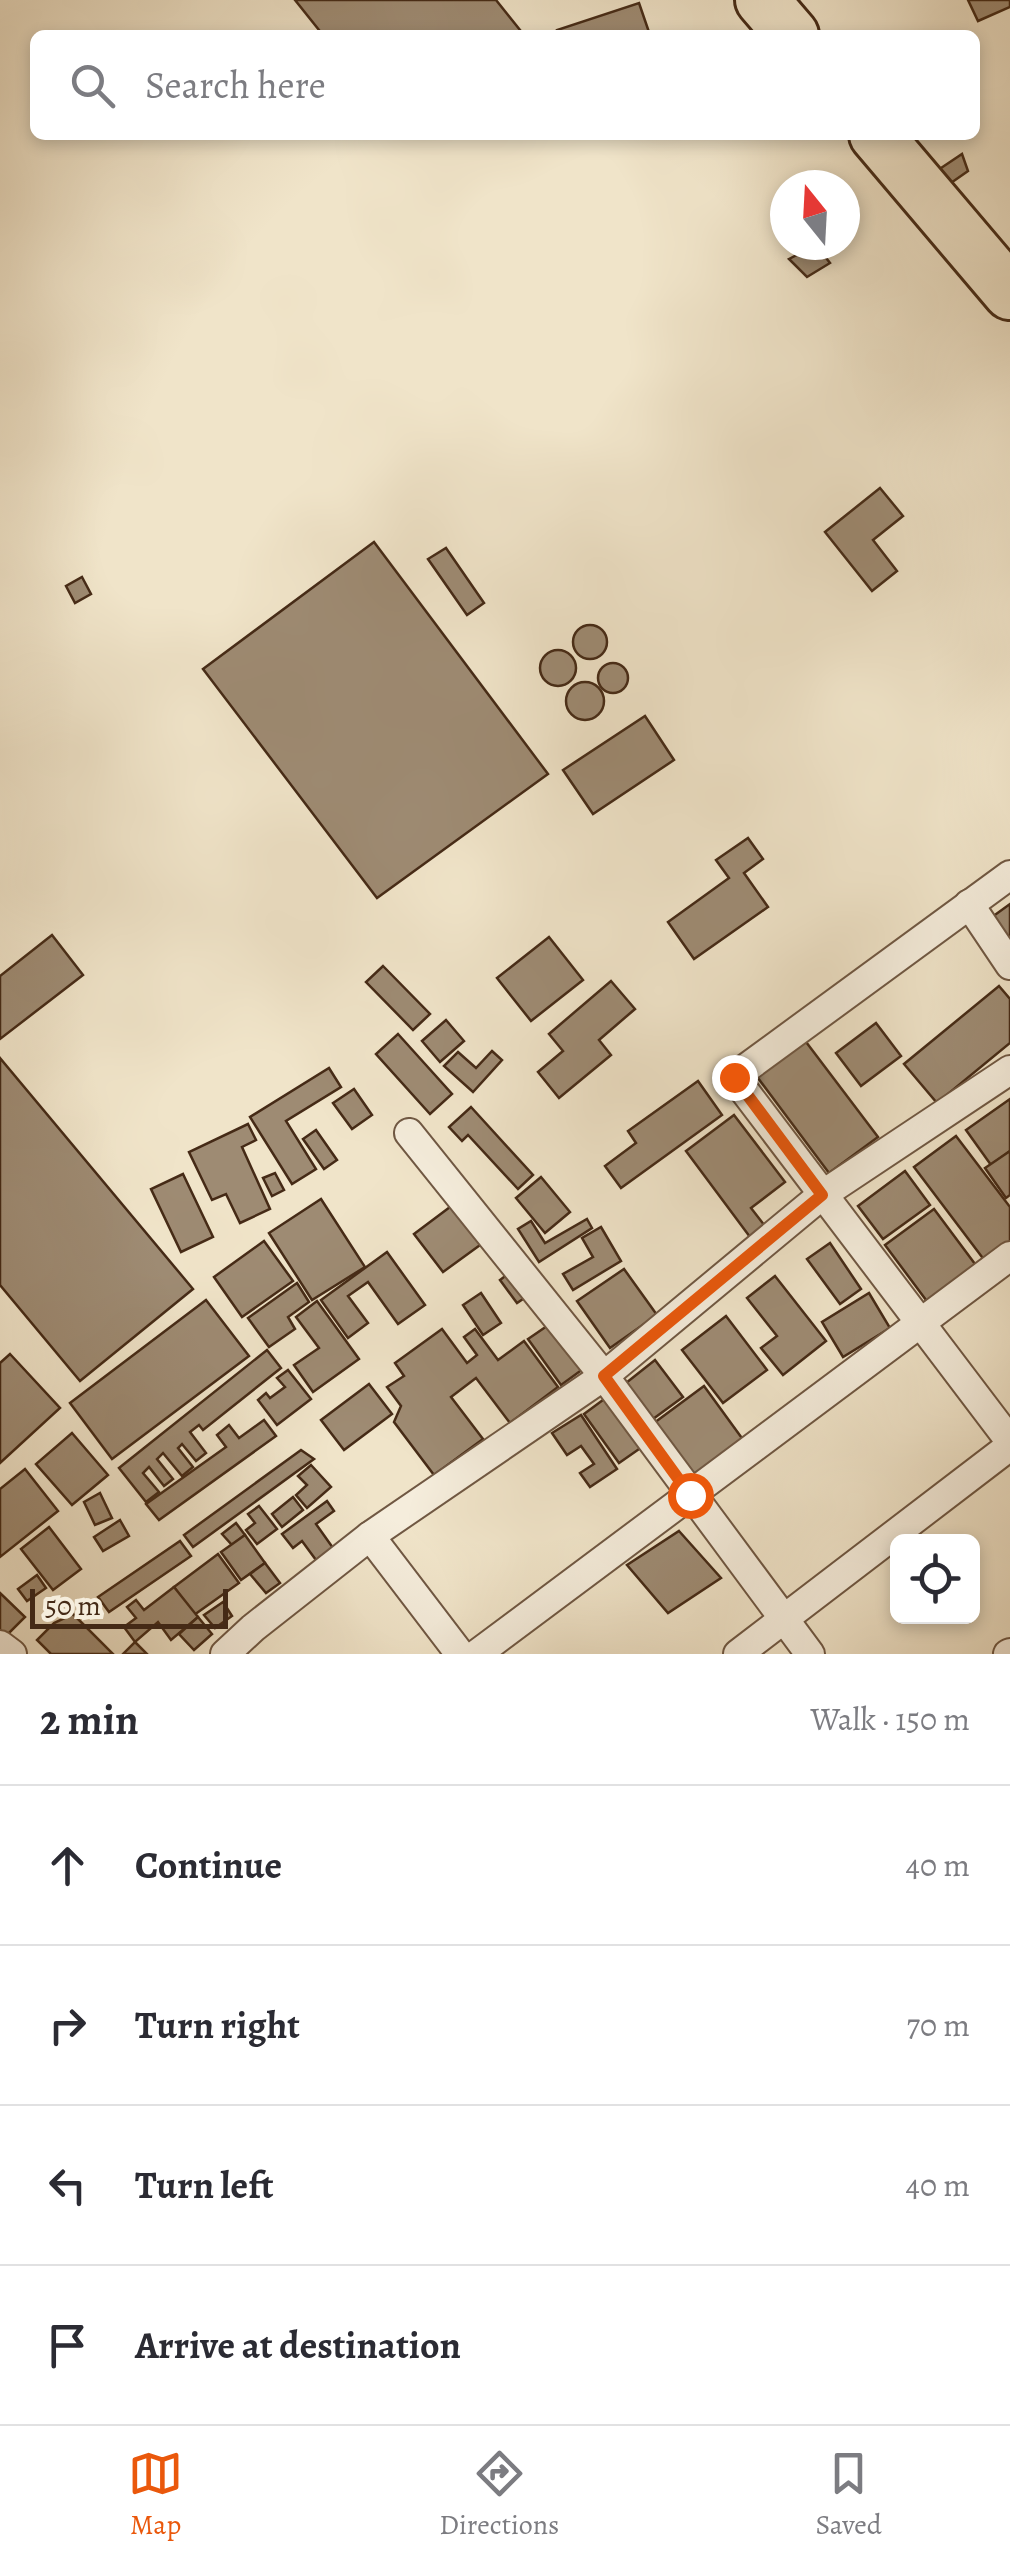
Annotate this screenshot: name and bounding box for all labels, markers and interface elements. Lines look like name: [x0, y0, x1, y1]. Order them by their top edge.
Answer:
search box: [30, 30, 980, 140]
icon: search: [65, 58, 120, 113]
text: Search here: [145, 59, 326, 111]
north arrow: [770, 170, 860, 260]
route end: [712, 1055, 758, 1101]
route start: [668, 1473, 714, 1519]
map controls: [890, 1534, 980, 1624]
button: locate: [890, 1534, 980, 1624]
scale bar: [30, 1584, 228, 1628]
text: 50 m: [45, 1587, 101, 1625]
text: 2 min: [40, 1691, 139, 1748]
text: Walk · 150 m: [810, 1697, 970, 1741]
icon: ahead: [40, 1838, 95, 1893]
text: Continue: [135, 1839, 282, 1891]
text: 40 m: [905, 1843, 970, 1887]
icon: right: [40, 1998, 95, 2053]
text: Turn right: [135, 1999, 300, 2051]
text: 70 m: [907, 2003, 970, 2047]
icon: left: [40, 2158, 95, 2213]
text: Turn left: [135, 2159, 274, 2211]
text: 40 m: [905, 2163, 970, 2207]
icon: arrive: [40, 2318, 95, 2373]
text: Arrive at destination: [135, 2319, 461, 2371]
tab: Map: [128, 2446, 183, 2544]
tab: Directions: [439, 2446, 559, 2544]
tab: Saved: [816, 2446, 882, 2544]

